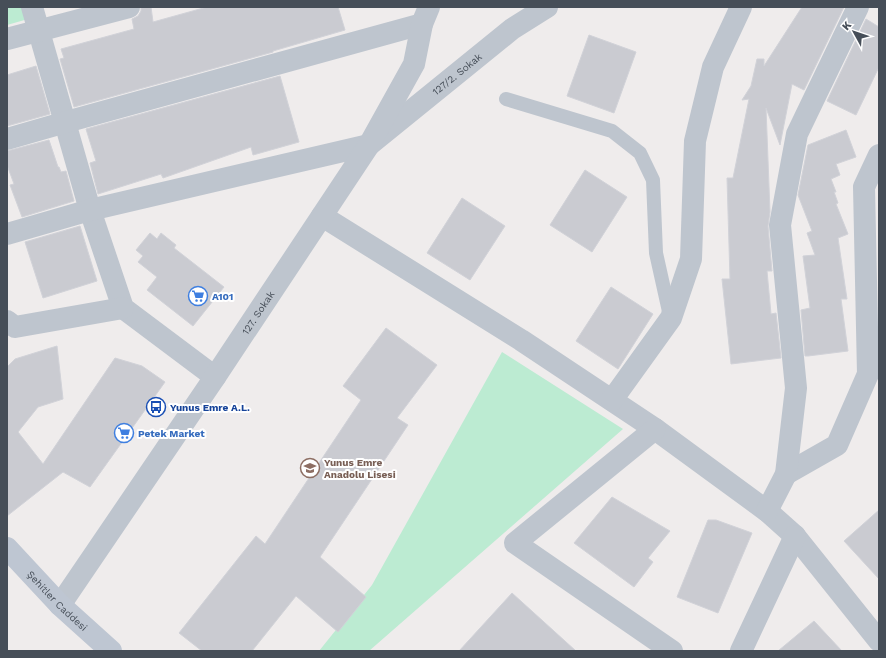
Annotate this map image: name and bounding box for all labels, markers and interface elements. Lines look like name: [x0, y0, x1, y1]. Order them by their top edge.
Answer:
north arrow: [834, 12, 874, 52]
text: K: [839, 19, 854, 33]
street label: 127/2. Sokak: [430, 51, 484, 97]
supermarket icon: A101: [187, 285, 209, 307]
street label: 127. Sokak: [240, 289, 277, 337]
place label: A101: [212, 291, 233, 302]
bus stop icon: Yunus Emre A.L.: [145, 396, 167, 418]
place label: Yunus Emre A.L.: [170, 402, 250, 413]
supermarket icon: Petek Market: [113, 422, 135, 444]
place label: Petek Market: [138, 428, 205, 439]
school or university icon: Yunus Emre Anadolu Lisesi: [299, 457, 321, 479]
place label: Yunus Emre Anadolu Lisesi: [324, 457, 396, 480]
street label: Şehitler Caddesi: [25, 569, 90, 633]

